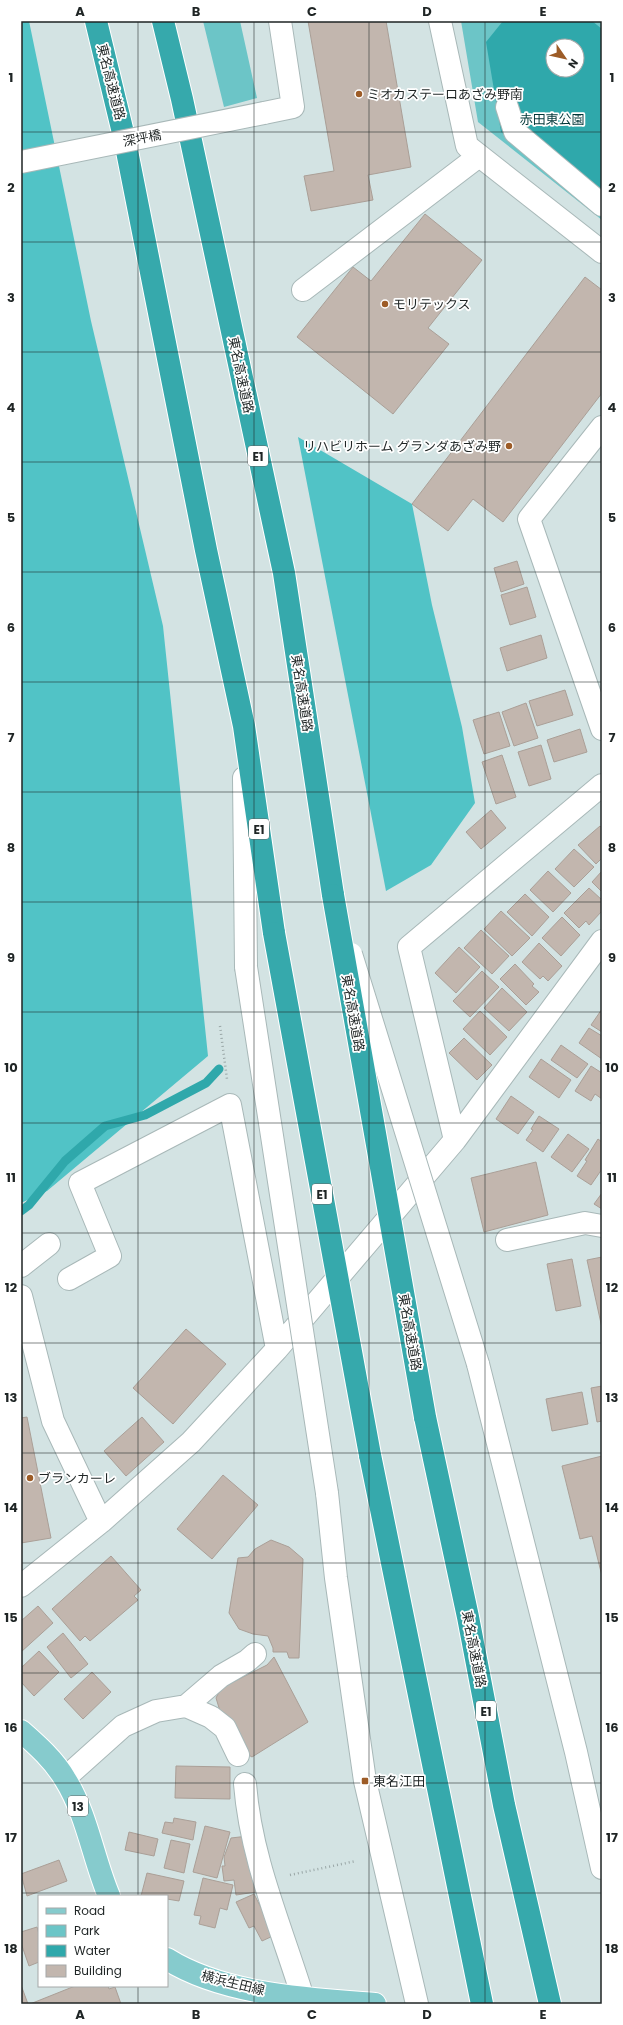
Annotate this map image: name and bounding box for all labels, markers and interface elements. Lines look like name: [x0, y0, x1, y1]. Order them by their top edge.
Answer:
text: A: [75, 2, 85, 21]
text: B: [192, 2, 201, 21]
text: C: [307, 2, 317, 21]
text: D: [422, 2, 432, 21]
text: E: [539, 2, 547, 21]
north arrow: [545, 38, 585, 78]
street label: 東名高速道路: [92, 42, 130, 122]
text: N: [564, 56, 582, 71]
text: 1: [9, 68, 13, 87]
text: 1: [610, 68, 614, 87]
place label: ミオカステーロあざみ野南: [367, 85, 523, 104]
marker: ミオカステーロあざみ野南: [354, 89, 364, 99]
park label: 赤田東公園: [519, 110, 585, 129]
street label: 深坪橋: [121, 125, 163, 151]
text: 2: [7, 178, 15, 197]
text: 2: [608, 178, 616, 197]
text: 3: [7, 288, 15, 307]
text: 3: [608, 288, 616, 307]
place label: モリテックス: [393, 295, 471, 314]
marker: モリテックス: [380, 299, 390, 309]
street label: 東名高速道路: [224, 335, 258, 415]
text: 4: [7, 398, 16, 417]
text: 4: [608, 398, 617, 417]
place label: リハビリホーム グランダあざみ野: [303, 437, 501, 456]
marker: リハビリホーム グランダあざみ野: [504, 441, 514, 451]
road number: E1: [248, 446, 268, 466]
text: 5: [7, 508, 15, 527]
text: 5: [608, 508, 616, 527]
text: 6: [7, 618, 15, 637]
text: 6: [608, 618, 616, 637]
street label: 東名高速道路: [287, 653, 317, 733]
text: 7: [8, 728, 15, 747]
text: 7: [609, 728, 616, 747]
road number: E1: [249, 819, 269, 839]
text: 8: [7, 838, 15, 857]
text: 8: [608, 838, 616, 857]
text: 9: [7, 948, 15, 967]
text: 9: [608, 948, 616, 967]
street label: 東名高速道路: [337, 973, 369, 1053]
text: 10: [4, 1058, 18, 1077]
text: 10: [605, 1058, 619, 1077]
text: 11: [6, 1168, 16, 1187]
text: 11: [607, 1168, 617, 1187]
road number: E1: [312, 1184, 332, 1204]
text: 12: [5, 1278, 18, 1297]
text: 12: [606, 1278, 619, 1297]
street label: 東名高速道路: [394, 1292, 426, 1372]
text: 13: [5, 1388, 18, 1407]
text: 13: [606, 1388, 619, 1407]
place label: ブランカーレ: [38, 1469, 116, 1488]
marker: ブランカーレ: [25, 1473, 35, 1483]
text: 14: [4, 1498, 18, 1517]
text: 14: [605, 1498, 619, 1517]
text: 15: [4, 1608, 18, 1627]
text: 15: [605, 1608, 619, 1627]
street label: 東名高速道路: [457, 1609, 491, 1689]
road number: E1: [476, 1701, 496, 1721]
text: 16: [4, 1718, 18, 1737]
text: 16: [605, 1718, 619, 1737]
place label: 東名江田: [373, 1772, 425, 1791]
marker: 東名江田: [360, 1776, 370, 1786]
road number: 13: [68, 1796, 88, 1816]
text: 17: [5, 1828, 17, 1847]
text: 17: [606, 1828, 618, 1847]
legend: [38, 1895, 168, 1987]
text: Road: [74, 1902, 105, 1919]
text: Park: [74, 1922, 101, 1939]
text: 18: [4, 1939, 18, 1958]
text: 18: [605, 1939, 619, 1958]
text: Water: [74, 1942, 111, 1959]
text: Building: [74, 1962, 122, 1979]
street label: 横浜生田線: [199, 1966, 267, 2000]
text: A: [75, 2005, 85, 2024]
text: B: [192, 2005, 201, 2024]
text: C: [307, 2005, 317, 2024]
text: D: [422, 2005, 432, 2024]
text: E: [539, 2005, 547, 2024]

